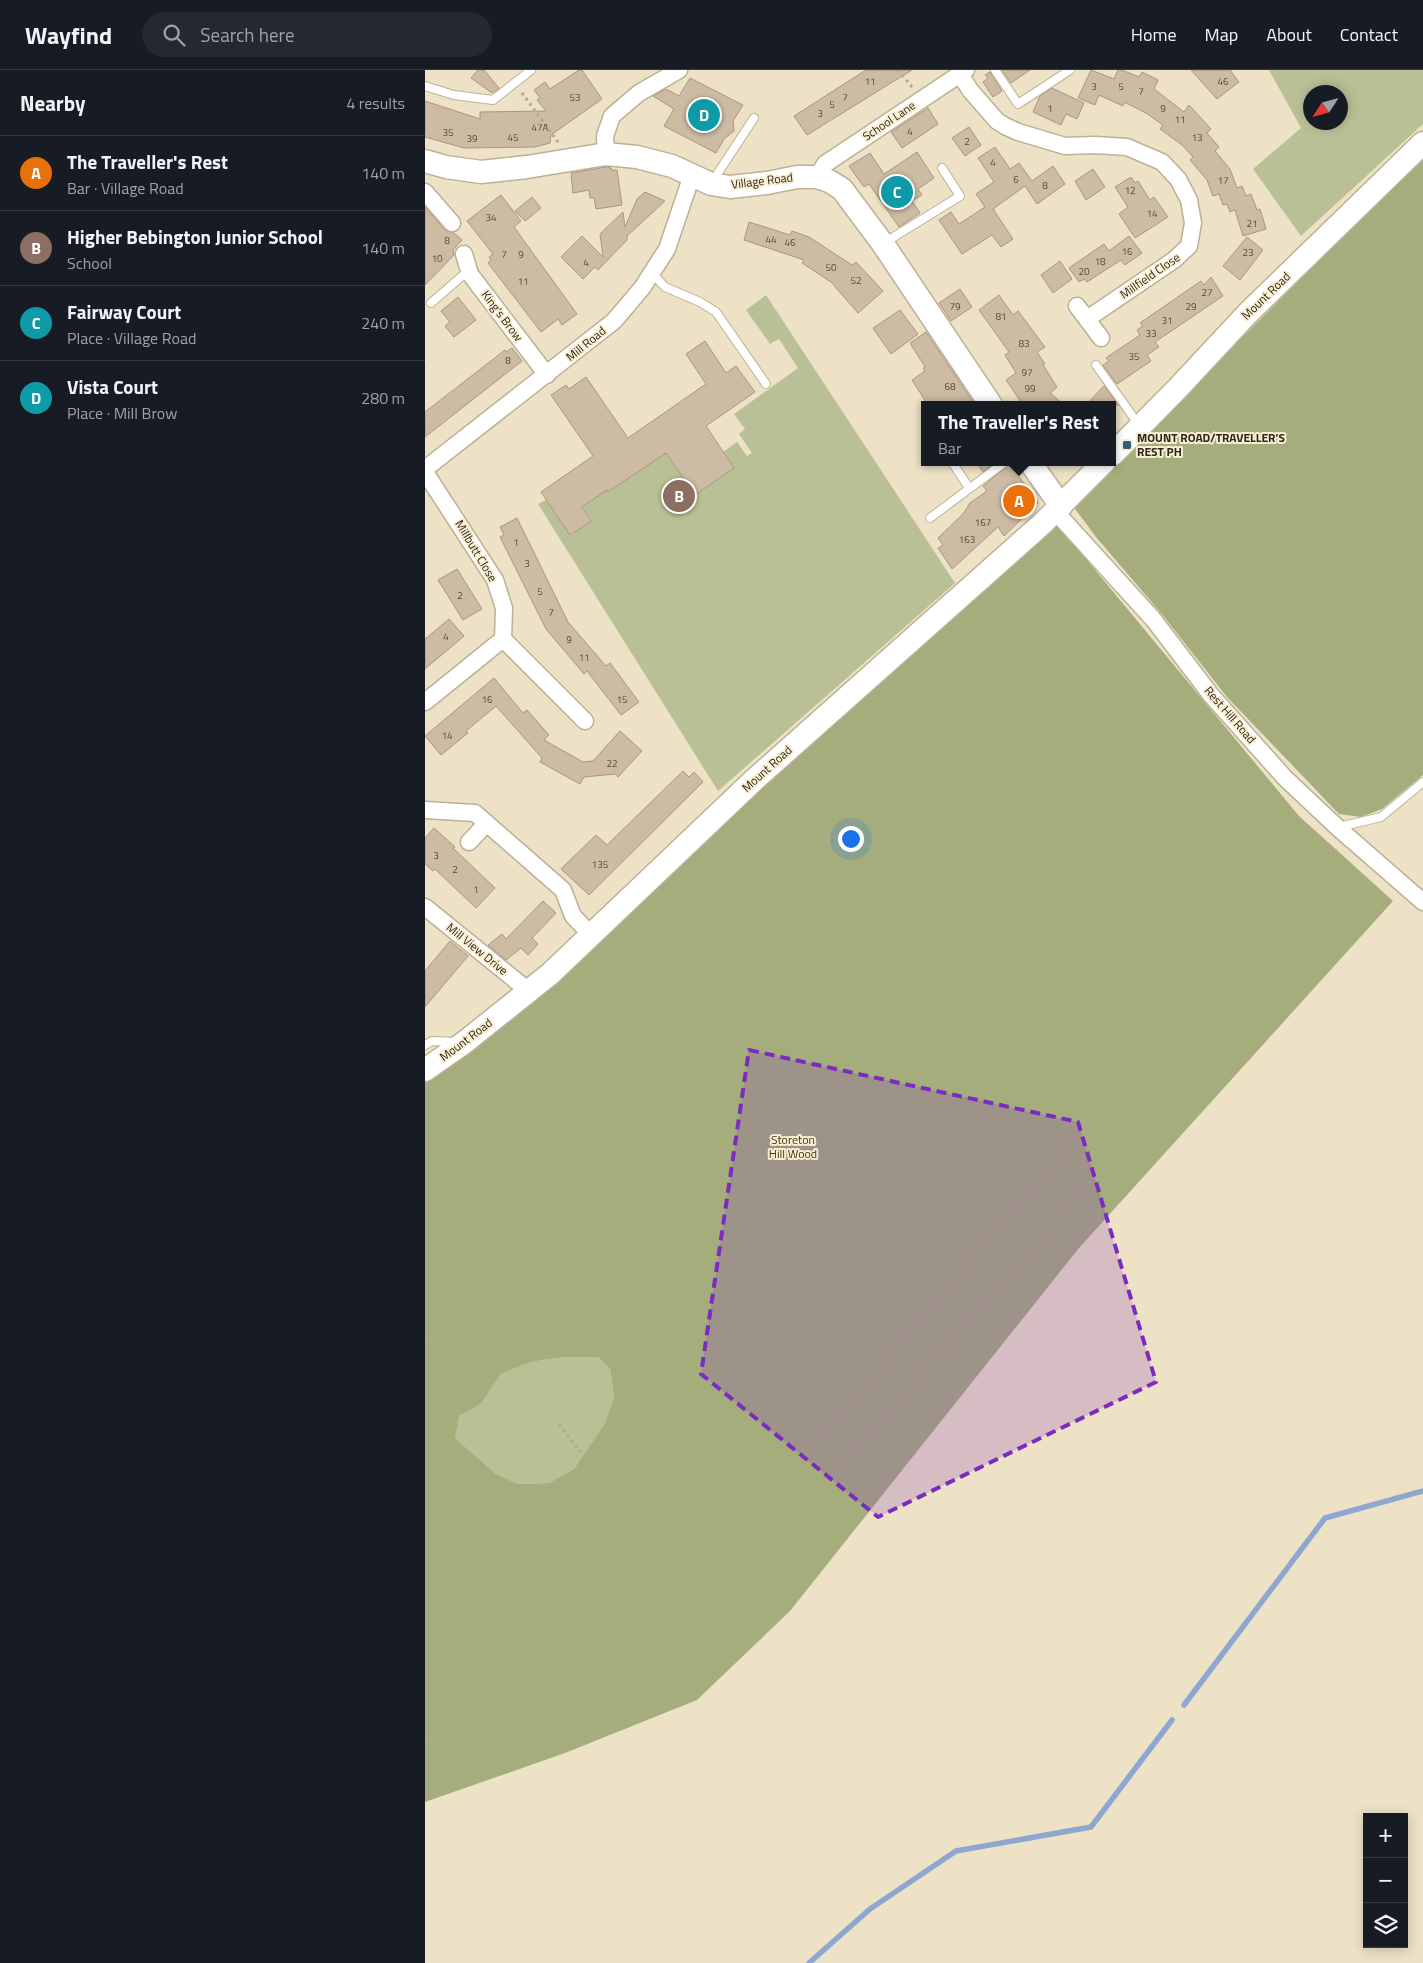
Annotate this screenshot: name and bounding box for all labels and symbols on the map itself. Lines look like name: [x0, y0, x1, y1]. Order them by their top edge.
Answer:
house number: 11: [864, 74, 876, 89]
house number: 46: [1217, 74, 1229, 89]
house number: 3: [1091, 79, 1097, 94]
house number: 5: [1118, 79, 1124, 94]
house number: 7: [1138, 84, 1144, 99]
north arrow: [1303, 85, 1348, 130]
house number: 53: [569, 90, 581, 105]
house number: 7: [842, 90, 848, 105]
pin: D: [688, 96, 720, 134]
street label: School Lane: [858, 96, 919, 145]
house number: 5: [829, 97, 835, 112]
house number: 1: [1047, 101, 1053, 116]
house number: 9: [1160, 101, 1166, 116]
house number: 3: [817, 106, 823, 121]
house number: 11: [1174, 112, 1186, 127]
house number: 47A: [531, 120, 549, 135]
house number: 4: [907, 124, 913, 139]
house number: 35: [442, 125, 454, 140]
house number: 45: [507, 130, 519, 145]
house number: 13: [1191, 130, 1203, 145]
house number: 39: [466, 131, 478, 146]
house number: 2: [964, 134, 970, 149]
house number: 4: [990, 155, 996, 170]
street label: Village Road: [730, 167, 794, 194]
house number: 6: [1013, 172, 1019, 187]
pin: C: [881, 173, 913, 211]
house number: 17: [1217, 173, 1229, 188]
house number: 8: [1042, 178, 1048, 193]
house number: 12: [1124, 183, 1136, 198]
house number: 14: [1146, 206, 1158, 221]
house number: 34: [485, 210, 497, 225]
house number: 21: [1246, 216, 1258, 231]
house number: 44: [765, 232, 777, 247]
house number: 8: [444, 233, 450, 248]
house number: 46: [784, 235, 796, 250]
house number: 16: [1121, 244, 1133, 259]
house number: 23: [1242, 245, 1254, 260]
house number: 7: [501, 247, 507, 262]
house number: 9: [518, 247, 524, 262]
street label: Millfield Close: [1116, 248, 1184, 303]
house number: 10: [431, 251, 443, 266]
house number: 18: [1094, 254, 1106, 269]
house number: 4: [583, 255, 589, 270]
house number: 50: [825, 260, 837, 275]
house number: 20: [1078, 264, 1090, 279]
street label: Mount Road: [1237, 267, 1295, 324]
house number: 52: [850, 273, 862, 288]
house number: 11: [517, 274, 529, 289]
house number: 27: [1201, 285, 1213, 300]
street label: King's Brow: [477, 286, 528, 345]
house number: 79: [949, 299, 961, 314]
house number: 29: [1185, 299, 1197, 314]
house number: 81: [995, 309, 1007, 324]
house number: 31: [1161, 313, 1173, 328]
street label: Mill Road: [561, 321, 610, 366]
house number: 33: [1145, 326, 1157, 341]
house number: 83: [1018, 336, 1030, 351]
house number: 35: [1128, 349, 1140, 364]
house number: 8: [505, 353, 511, 368]
house number: 97: [1021, 365, 1033, 380]
house number: 68: [944, 379, 956, 394]
house number: 99: [1024, 381, 1036, 396]
place label: MOUNT ROAD/TRAVELLER'S REST PH: [1137, 428, 1285, 461]
marker: MOUNT ROAD/TRAVELLER'S REST PH: [1121, 439, 1133, 451]
pin: B: [663, 477, 695, 515]
pin: A: [1003, 482, 1035, 520]
house number: 167: [975, 515, 991, 530]
street label: Millbutt Close: [450, 516, 502, 585]
house number: 163: [959, 532, 975, 547]
house number: 1: [513, 535, 519, 550]
house number: 3: [524, 556, 530, 571]
house number: 5: [537, 584, 543, 599]
house number: 2: [457, 588, 463, 603]
house number: 7: [548, 605, 554, 620]
house number: 4: [443, 629, 449, 644]
house number: 9: [566, 632, 572, 647]
house number: 11: [578, 650, 590, 665]
street label: Rest Hill Road: [1200, 682, 1261, 748]
house number: 16: [481, 692, 493, 707]
house number: 15: [616, 692, 628, 707]
house number: 14: [441, 728, 453, 743]
street label: Mount Road: [737, 741, 796, 796]
house number: 22: [606, 756, 618, 771]
your location: [838, 826, 864, 852]
house number: 3: [433, 848, 439, 863]
house number: 135: [592, 857, 609, 872]
house number: 2: [452, 862, 458, 877]
house number: 1: [473, 882, 479, 897]
street label: Mill View Drive: [442, 918, 512, 979]
street label: Mount Road: [435, 1013, 496, 1066]
park label: Storeton Hill Wood: [769, 1130, 817, 1163]

